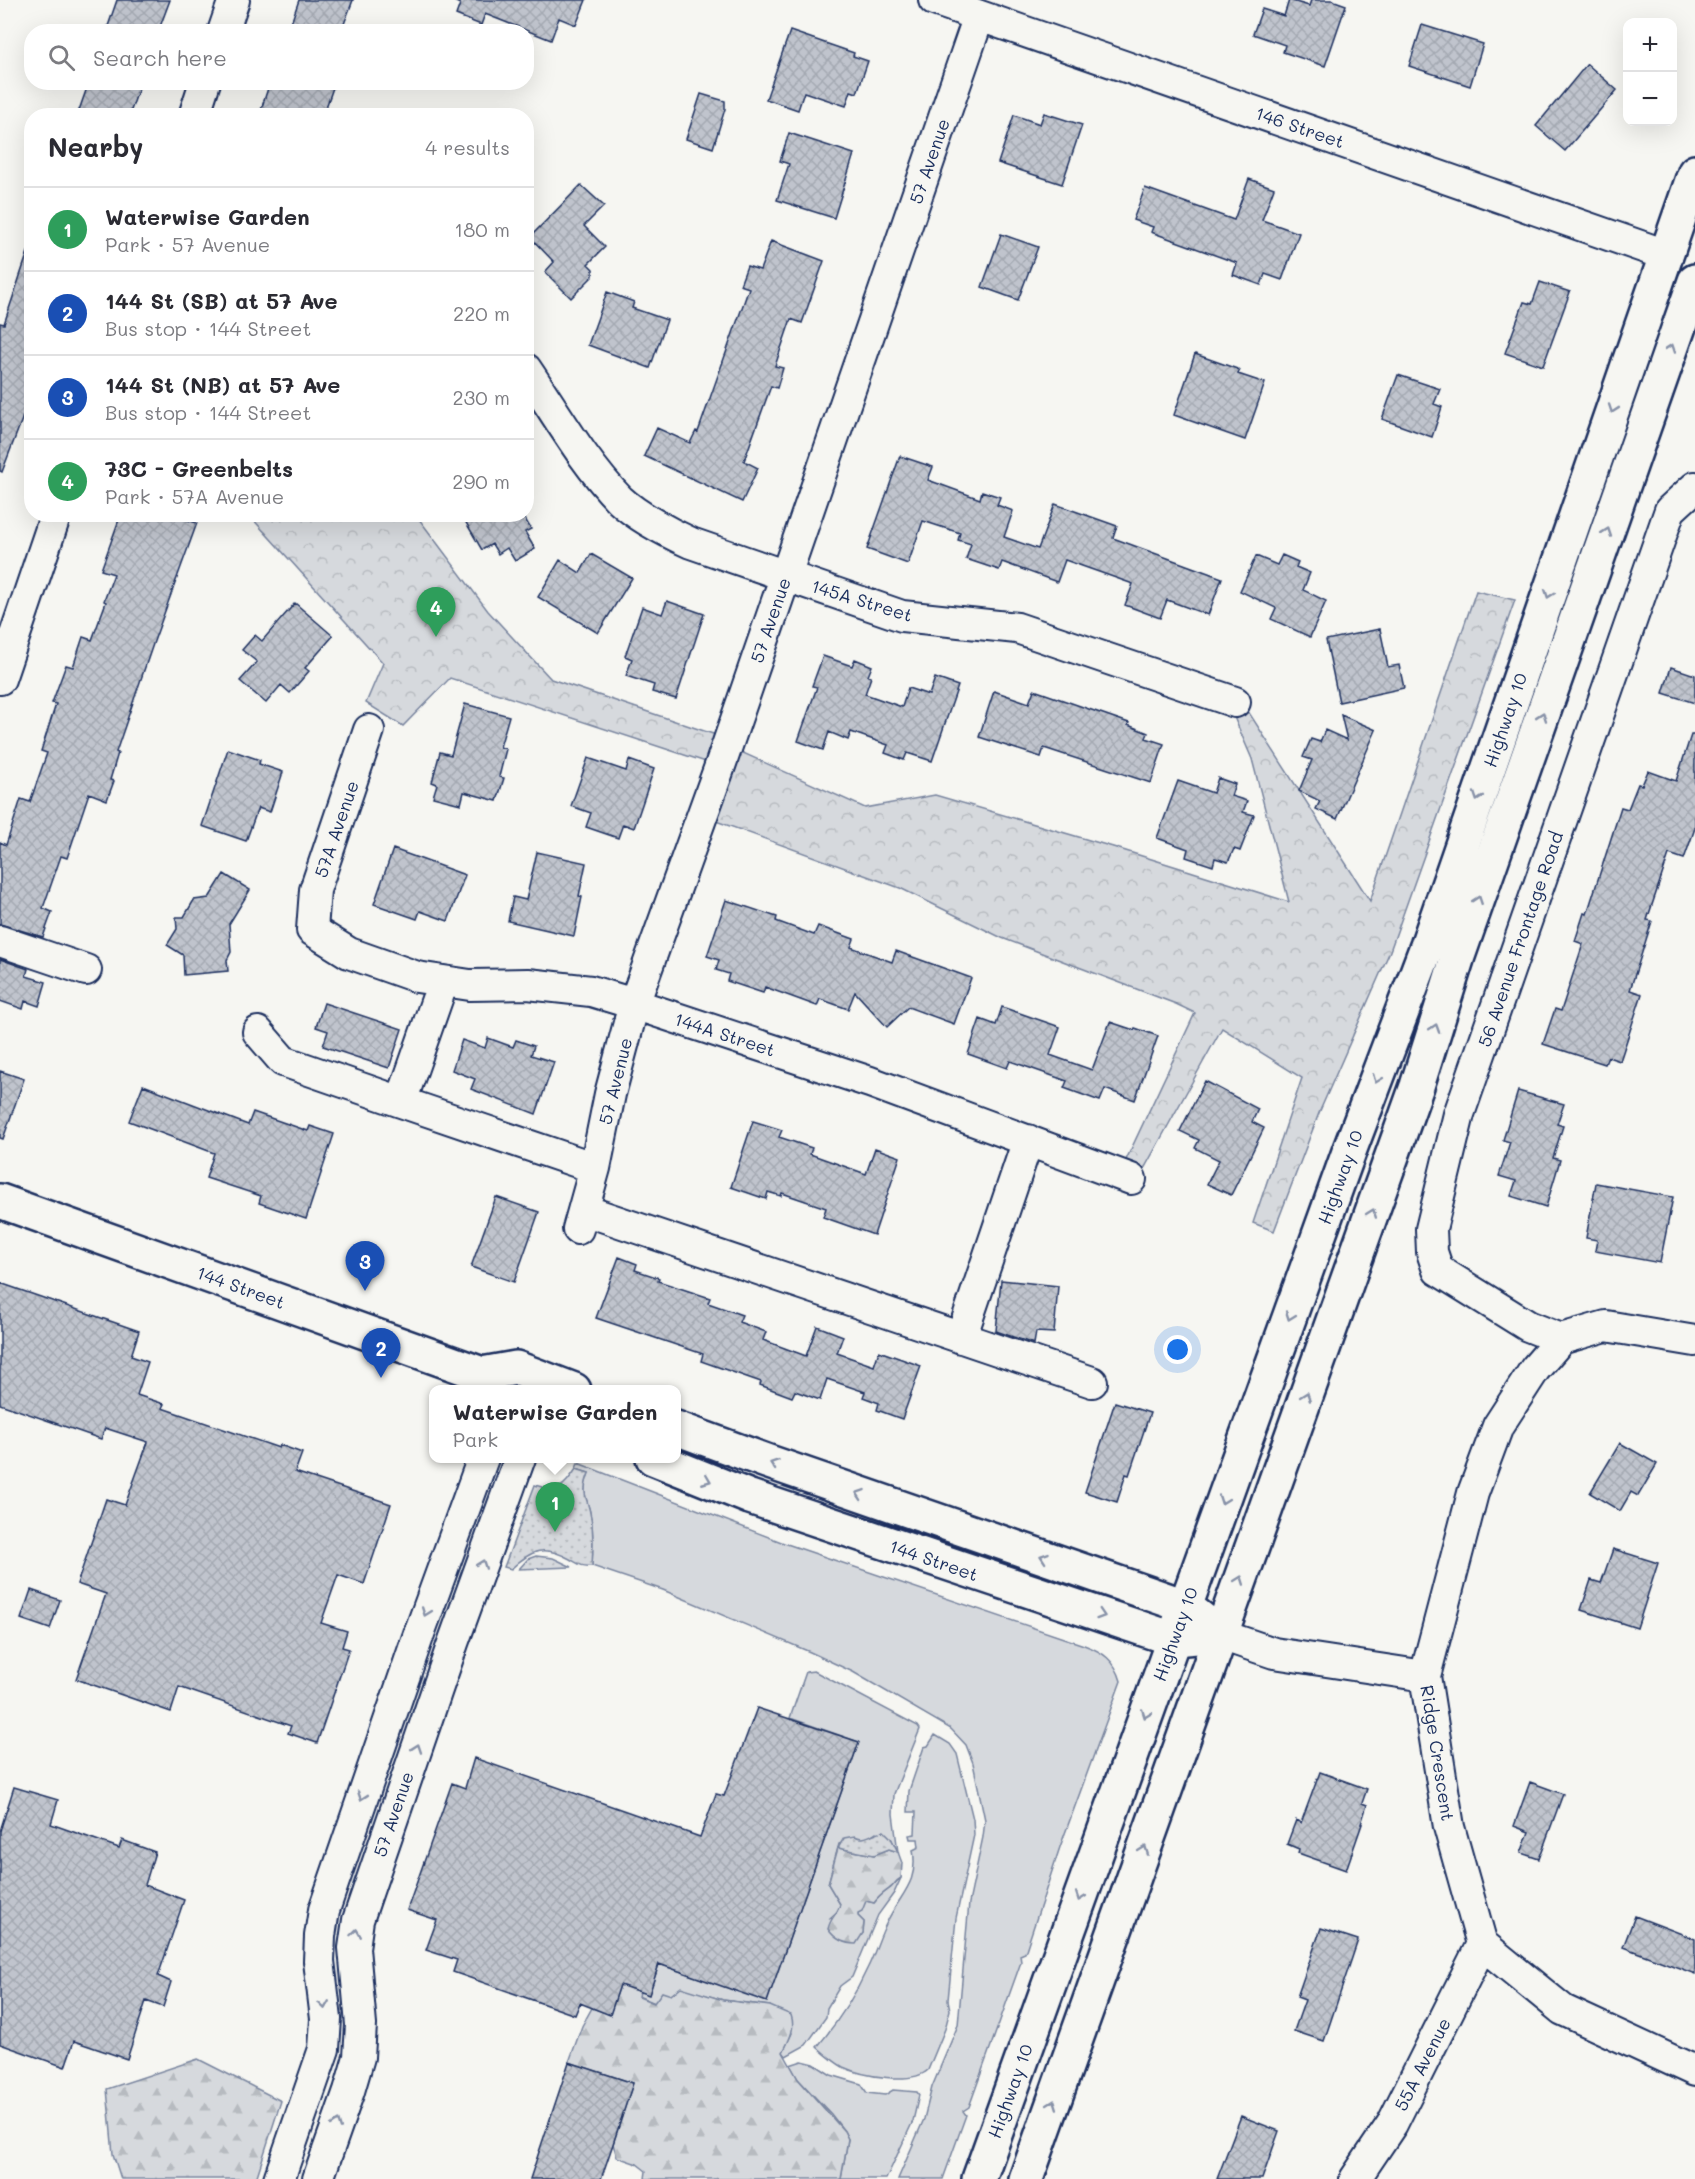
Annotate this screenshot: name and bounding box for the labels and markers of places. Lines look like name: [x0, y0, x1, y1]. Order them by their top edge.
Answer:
pin: 4: [416, 588, 456, 637]
pin: 3: [346, 1242, 385, 1291]
pin: 2: [362, 1328, 400, 1378]
pin: 1: [536, 1482, 574, 1532]

